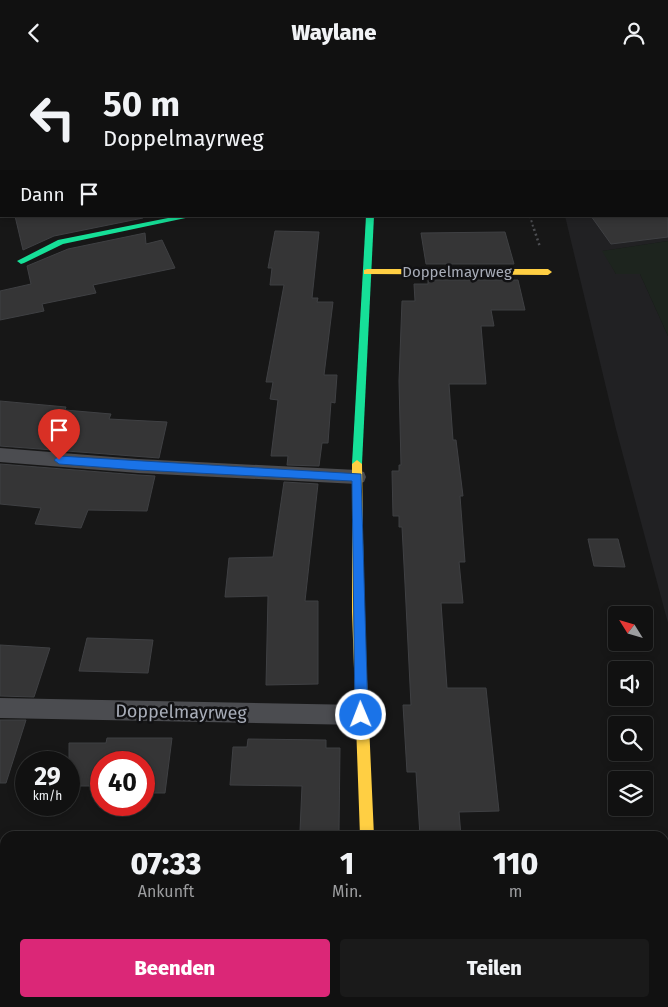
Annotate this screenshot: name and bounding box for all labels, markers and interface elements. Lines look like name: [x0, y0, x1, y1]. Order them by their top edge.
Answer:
icon: back: [20, 19, 48, 47]
text: Waylane: [292, 19, 376, 46]
icon: person: [620, 19, 648, 47]
text: 50 m: [103, 83, 180, 125]
icon: left: [20, 85, 85, 150]
text: Doppelmayrweg: [103, 125, 264, 152]
icon: arrive: [75, 180, 103, 208]
text: Dann: [20, 183, 65, 206]
street label: Doppelmayrweg: [402, 263, 512, 281]
pin: [38, 409, 80, 460]
icon: arrive: [45, 416, 73, 444]
north arrow: [608, 606, 652, 651]
map controls: [608, 606, 653, 816]
button: sound: [608, 661, 653, 706]
position arrow: [334, 688, 386, 740]
street label: Doppelmayrweg: [115, 700, 248, 724]
button: search: [608, 716, 653, 761]
speed limit sign: 40: [90, 751, 155, 816]
text: 29: [34, 762, 61, 792]
button: layers: [608, 771, 653, 816]
text: km/h: [33, 789, 62, 803]
text: 07:33: [131, 846, 201, 882]
text: 1: [340, 846, 354, 882]
text: 110: [493, 846, 538, 882]
text: Ankunft: [138, 882, 194, 901]
text: Min.: [332, 882, 362, 901]
text: m: [509, 882, 522, 901]
button: Beenden: [20, 939, 330, 997]
button: Teilen: [340, 939, 649, 997]

